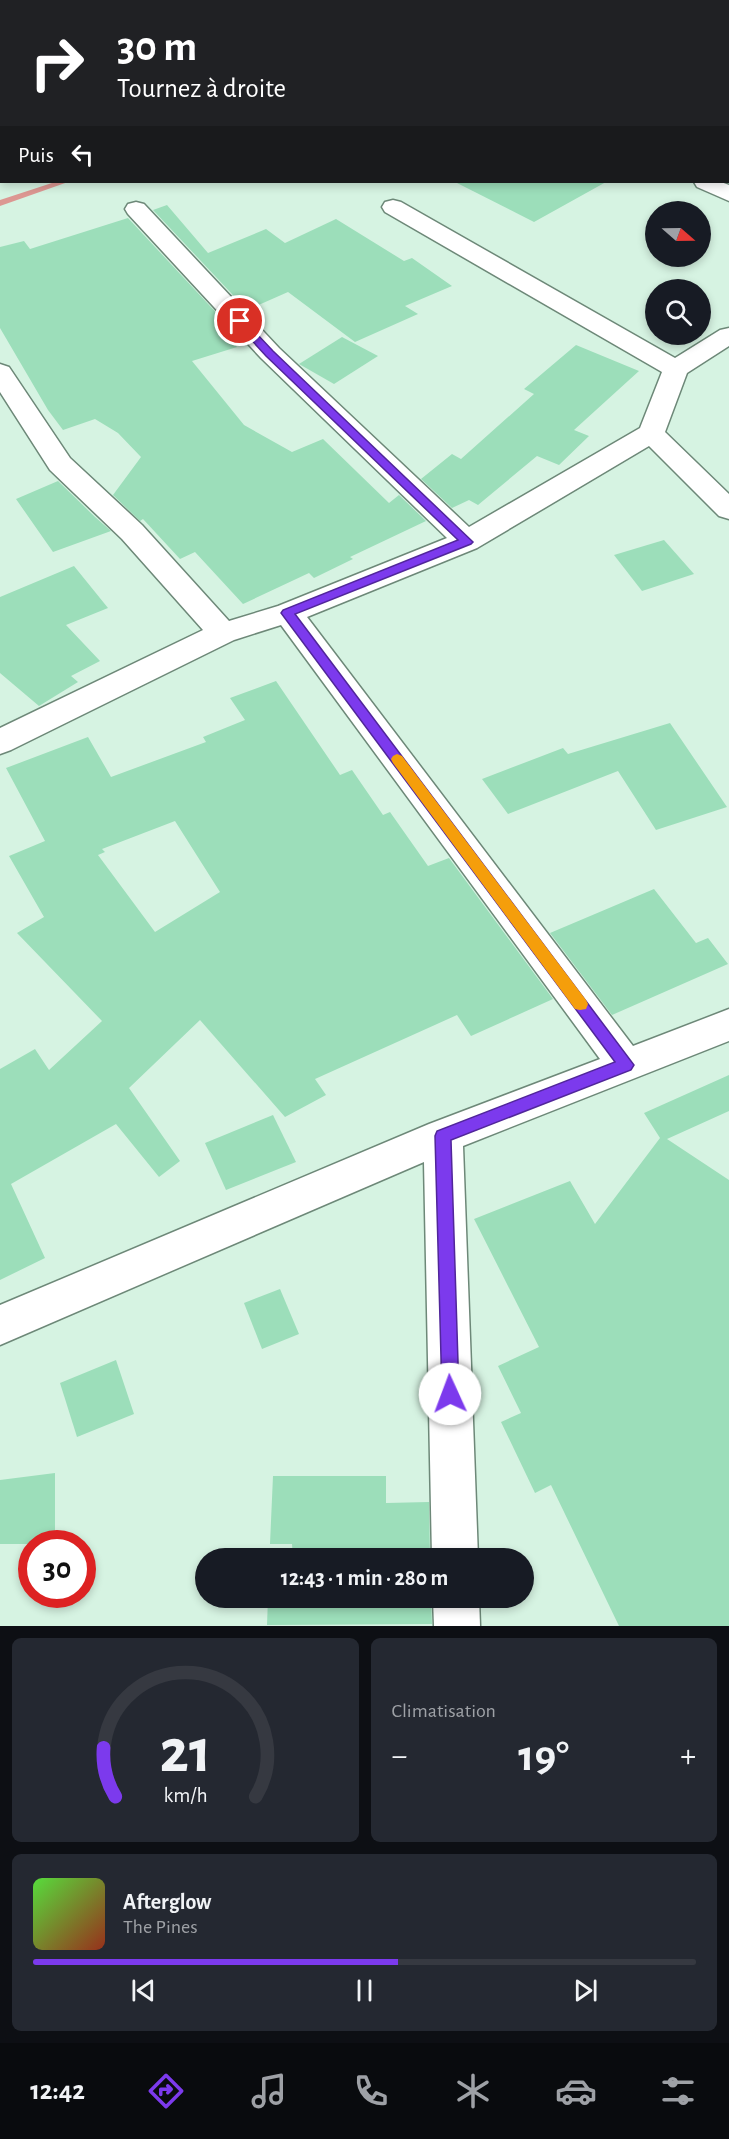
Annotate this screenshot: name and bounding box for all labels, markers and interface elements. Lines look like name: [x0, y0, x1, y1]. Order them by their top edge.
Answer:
icon: right: [18, 24, 96, 102]
text: 30 m: [117, 26, 197, 68]
text: Tournez à droite: [117, 75, 286, 102]
icon: left: [66, 138, 99, 171]
text: Puis: [18, 144, 54, 166]
north arrow: [645, 201, 711, 267]
map controls: [645, 201, 711, 345]
button: search: [645, 279, 711, 345]
pin: [214, 295, 265, 346]
icon: arrive: [223, 304, 256, 337]
position arrow: [418, 1362, 482, 1426]
speed limit sign: 30: [18, 1530, 96, 1608]
text: 12:43 · 1 min · 280 m: [281, 1567, 448, 1589]
text: Climatisation: [392, 1701, 496, 1721]
text: 21: [159, 1721, 211, 1783]
text: 19°: [518, 1734, 569, 1779]
text: −: [392, 1740, 407, 1773]
text: +: [680, 1740, 696, 1773]
text: km/h: [163, 1785, 207, 1806]
text: Afterglow: [123, 1891, 211, 1913]
text: The Pines: [123, 1917, 198, 1937]
icon: previous: [127, 1974, 160, 2007]
icon: pause: [348, 1974, 381, 2007]
icon: next: [569, 1974, 602, 2007]
icon: directions: [145, 2070, 187, 2112]
icon: music: [248, 2070, 290, 2112]
icon: phone: [350, 2070, 392, 2112]
icon: climate: [452, 2070, 494, 2112]
icon: car: [555, 2070, 597, 2112]
icon: filters: [657, 2070, 699, 2112]
text: 12:42: [30, 2077, 85, 2104]

